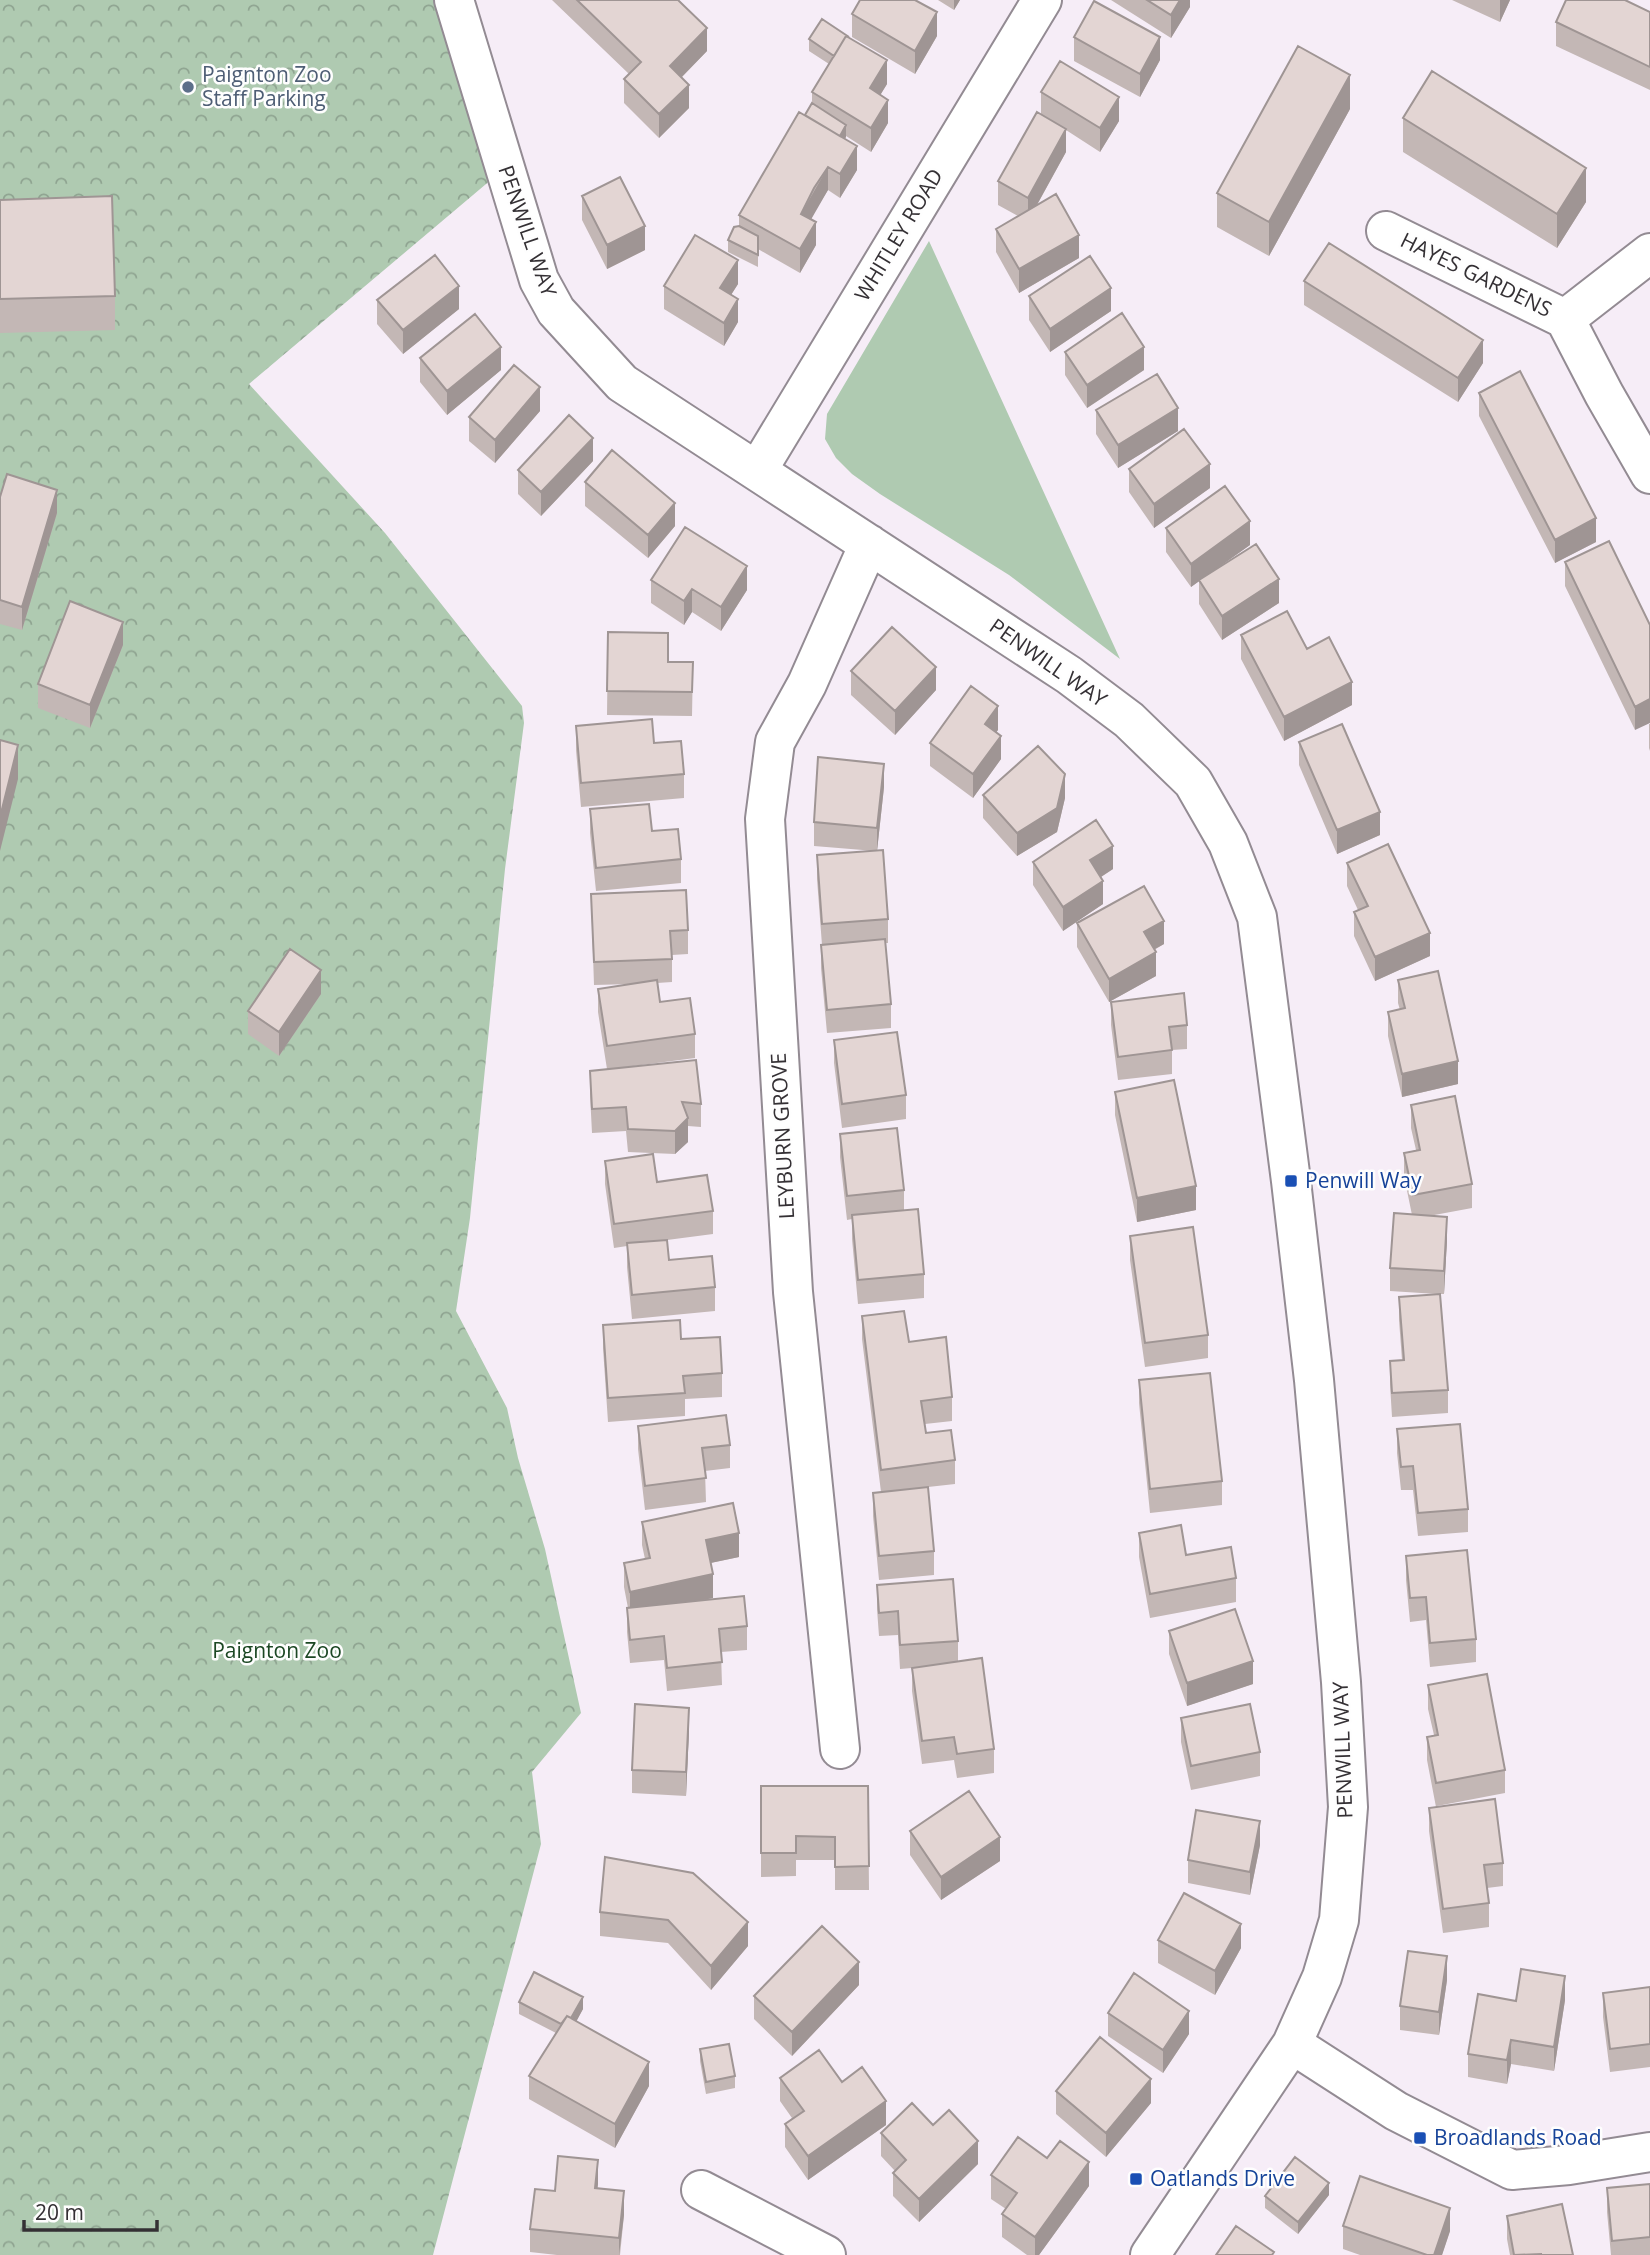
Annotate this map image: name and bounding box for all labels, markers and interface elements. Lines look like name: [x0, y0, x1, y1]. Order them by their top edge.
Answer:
place label: Paignton Zoo Staff Parking: [202, 60, 332, 112]
marker: Paignton Zoo Staff Parking: [180, 79, 196, 95]
street label: PENWILL WAY: [492, 161, 564, 300]
street label: WHITLEY ROAD: [848, 163, 949, 306]
street label: HAYES GARDENS: [1396, 225, 1557, 323]
street label: PENWILL WAY: [984, 611, 1113, 713]
street label: LEYBURN GROVE: [764, 1052, 800, 1220]
place label: Penwill Way: [1305, 1166, 1422, 1194]
marker: Penwill Way: [1283, 1173, 1299, 1189]
park label: Paignton Zoo: [212, 1636, 342, 1664]
street label: PENWILL WAY: [1326, 1681, 1358, 1819]
place label: Broadlands Road: [1434, 2123, 1602, 2151]
marker: Broadlands Road: [1412, 2130, 1428, 2146]
place label: Oatlands Drive: [1150, 2164, 1295, 2192]
marker: Oatlands Drive: [1128, 2171, 1144, 2187]
scale bar: [24, 2188, 158, 2232]
text: 20 m: [35, 2198, 84, 2226]

